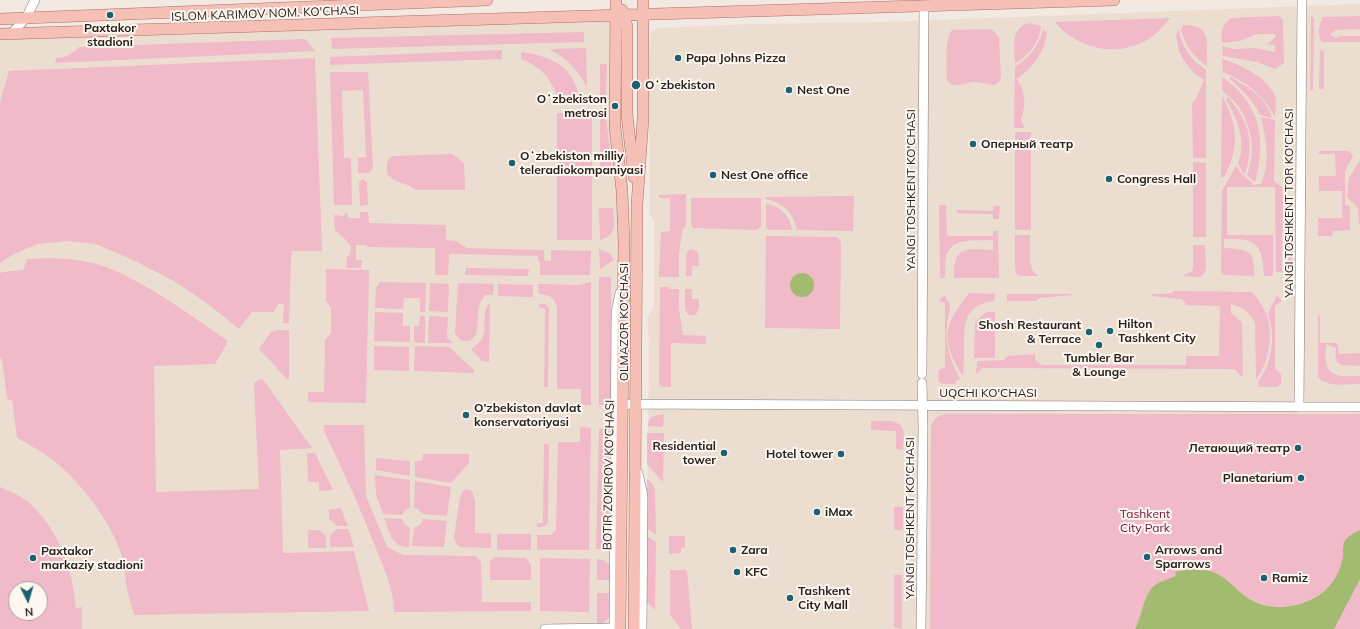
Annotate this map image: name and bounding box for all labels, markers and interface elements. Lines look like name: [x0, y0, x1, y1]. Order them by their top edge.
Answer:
street label: ISLOM KARIMOV NOM. KO'CHASI: [171, 4, 359, 24]
marker: Paxtakor stadioni: [105, 10, 115, 20]
place label: Paxtakor stadioni: [84, 21, 136, 49]
place label: Papa Johns Pizza: [686, 51, 786, 65]
marker: Papa Johns Pizza: [673, 53, 683, 63]
place label: Oʻzbekiston: [645, 78, 715, 92]
marker: Oʻzbekiston: [630, 79, 642, 91]
place label: Nest One: [797, 83, 850, 97]
marker: Nest One: [784, 85, 794, 95]
place label: Oʻzbekiston metrosi: [537, 92, 607, 120]
marker: Oʻzbekiston metrosi: [610, 101, 620, 111]
street label: YANGI TOSHKENT TOR KO'CHASI: [1282, 108, 1296, 298]
street label: YANGI TOSHKENT KO'CHASI: [904, 109, 918, 271]
place label: Оперный театр: [981, 137, 1073, 151]
marker: Оперный театр: [968, 139, 978, 149]
place label: Oʻzbekiston milliy teleradiokompaniyasi: [520, 149, 643, 177]
marker: Oʻzbekiston milliy teleradiokompaniyasi: [507, 158, 517, 168]
place label: Nest One office: [721, 168, 808, 182]
marker: Nest One office: [708, 170, 718, 180]
place label: Congress Hall: [1117, 172, 1196, 186]
marker: Congress Hall: [1104, 174, 1114, 184]
street label: OLMAZOR KO'CHASI: [617, 263, 631, 381]
place label: Hilton Tashkent City: [1118, 317, 1196, 345]
place label: Shosh Restaurant & Terrace: [979, 318, 1081, 346]
marker: Hilton Tashkent City: [1105, 326, 1115, 336]
marker: Shosh Restaurant & Terrace: [1084, 327, 1094, 337]
marker: Tumbler Bar & Lounge: [1094, 340, 1104, 350]
place label: Tumbler Bar & Lounge: [1064, 351, 1134, 379]
street label: UQCHI KO'CHASI: [939, 386, 1037, 400]
street label: BOTIR ZOKIROV KO'CHASI: [600, 400, 618, 550]
place label: O’zbekiston davlat konservatoriyasi: [474, 401, 581, 429]
marker: O’zbekiston davlat konservatoriyasi: [461, 410, 471, 420]
street label: YANGI TOSHKENT KO'CHASI: [903, 437, 917, 599]
place label: Residential tower: [653, 439, 716, 467]
place label: Летающий театр: [1188, 441, 1290, 455]
marker: Летающий театр: [1293, 443, 1303, 453]
place label: Hotel tower: [766, 447, 833, 461]
marker: Residential tower: [719, 448, 729, 458]
marker: Hotel tower: [836, 449, 846, 459]
place label: Planetarium: [1223, 471, 1293, 485]
marker: Planetarium: [1296, 473, 1306, 483]
place label: iMax: [825, 505, 853, 519]
marker: iMax: [812, 507, 822, 517]
park label: Tashkent City Park: [1120, 507, 1170, 535]
place label: Zara: [741, 543, 768, 557]
place label: Arrows and Sparrows: [1155, 543, 1222, 571]
place label: Paxtakor markaziy stadioni: [41, 544, 143, 572]
marker: Zara: [728, 545, 738, 555]
marker: Arrows and Sparrows: [1142, 552, 1152, 562]
marker: Paxtakor markaziy stadioni: [28, 553, 38, 563]
place label: KFC: [745, 565, 768, 579]
marker: KFC: [732, 567, 742, 577]
place label: Ramiz: [1272, 571, 1308, 585]
marker: Ramiz: [1259, 573, 1269, 583]
north arrow: [8, 581, 48, 621]
place label: Tashkent City Mall: [798, 584, 850, 612]
marker: Tashkent City Mall: [785, 593, 795, 603]
text: N: [24, 605, 34, 619]

